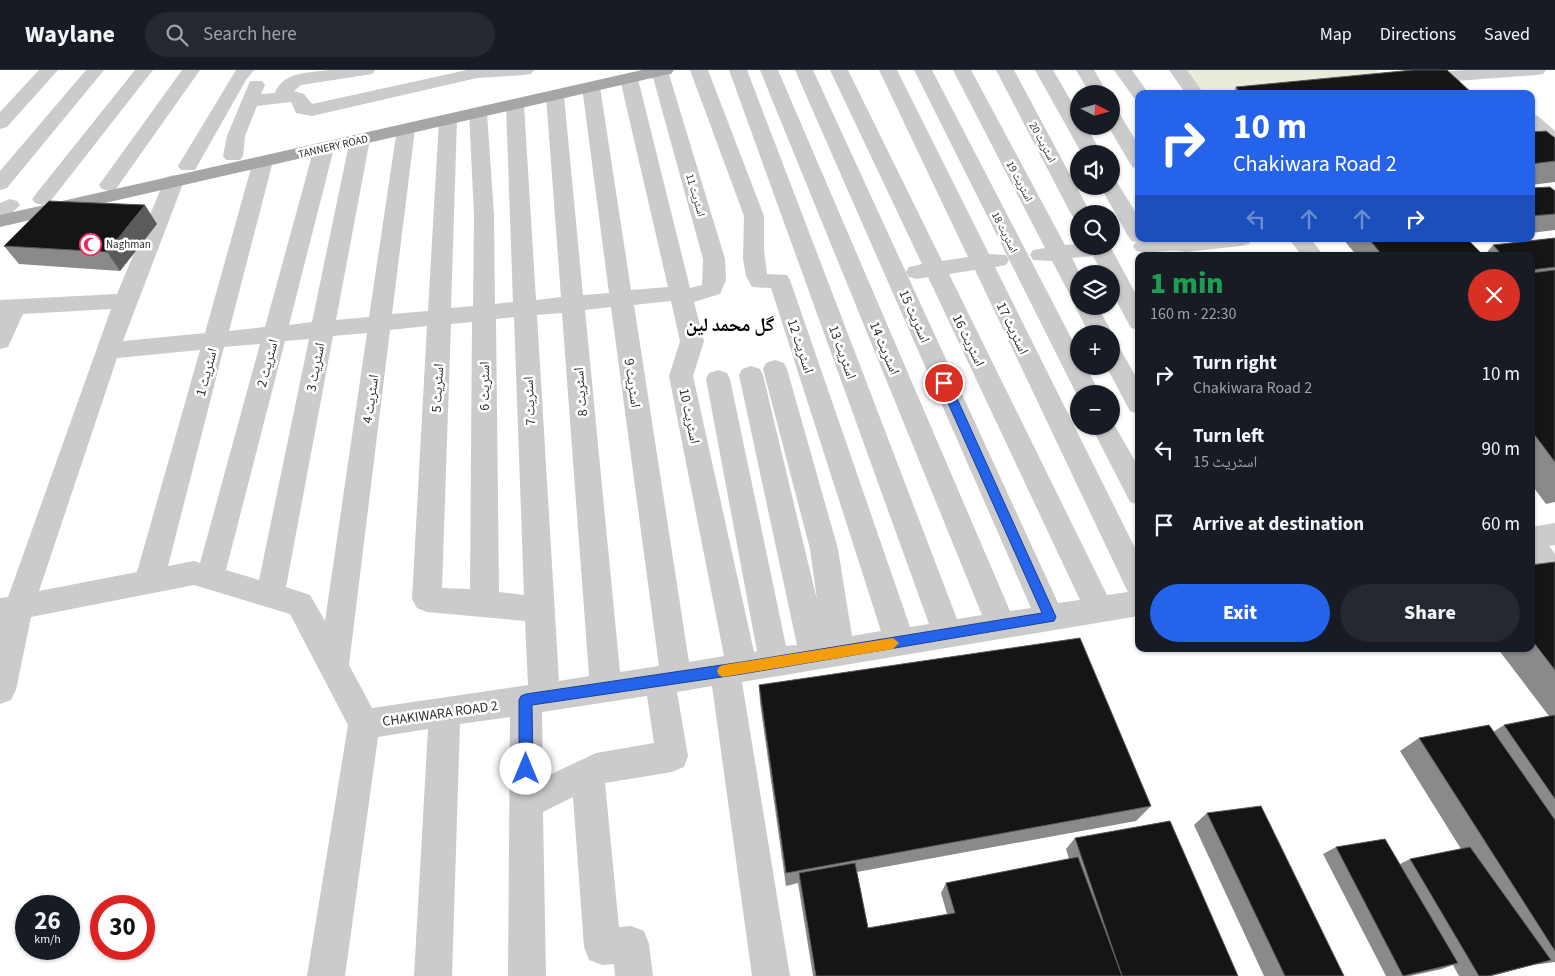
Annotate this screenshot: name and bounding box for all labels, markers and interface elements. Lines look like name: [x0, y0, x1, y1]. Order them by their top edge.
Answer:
search box: [145, 12, 495, 57]
text: Waylane: [25, 17, 115, 52]
icon: search: [163, 21, 191, 49]
text: Search here: [203, 21, 297, 48]
text: Map: [1320, 22, 1352, 47]
text: Directions: [1380, 22, 1456, 47]
text: Saved: [1484, 22, 1530, 47]
north arrow: [1070, 85, 1120, 135]
map controls: [1070, 85, 1120, 435]
text: 10 m: [1233, 102, 1307, 152]
icon: right: [1150, 110, 1215, 175]
street label: اسٹریٹ 20: [1026, 119, 1060, 165]
street label: TANNERY ROAD: [297, 131, 370, 162]
button: sound: [1070, 145, 1120, 195]
text: Chakiwara Road 2: [1233, 148, 1397, 180]
street label: اسٹریٹ 19: [1003, 158, 1037, 204]
street label: اسٹریٹ 11: [682, 172, 709, 218]
button: search: [1070, 205, 1120, 255]
icon: left: [1242, 205, 1270, 233]
icon: ahead: [1295, 205, 1323, 233]
icon: ahead: [1348, 205, 1376, 233]
icon: right: [1401, 205, 1429, 233]
street label: اسٹریٹ 18: [988, 209, 1021, 255]
mosque icon: Naghman: [78, 232, 102, 256]
place label: Naghman: [106, 237, 151, 252]
text: 1 min: [1150, 262, 1224, 305]
button: layers: [1070, 265, 1120, 315]
button: close: [1468, 269, 1520, 321]
street label: اسٹریٹ 15: [894, 287, 935, 346]
street label: اسٹریٹ 17: [991, 299, 1033, 358]
text: 160 m · 22:30: [1150, 303, 1237, 325]
street label: اسٹریٹ 16: [947, 311, 989, 370]
district label: گل محمد لین: [686, 312, 775, 339]
street label: اسٹریٹ 12: [782, 316, 818, 376]
street label: اسٹریٹ 14: [864, 319, 904, 378]
street label: اسٹریٹ 13: [823, 323, 861, 382]
button: +: [1070, 325, 1120, 375]
street label: اسٹریٹ 2: [252, 337, 284, 390]
street label: اسٹریٹ 3: [301, 341, 330, 393]
street label: اسٹریٹ 1: [191, 346, 223, 399]
text: Turn right: [1193, 350, 1277, 377]
street label: اسٹریٹ 9: [619, 357, 645, 409]
street label: اسٹریٹ 6: [475, 361, 495, 411]
icon: right: [1150, 361, 1178, 389]
text: 10 m: [1482, 361, 1520, 388]
pin: [923, 362, 965, 404]
street label: اسٹریٹ 5: [427, 363, 449, 413]
street label: اسٹریٹ 8: [569, 367, 593, 417]
icon: arrive: [930, 369, 958, 397]
street label: اسٹریٹ 4: [358, 373, 384, 425]
street label: اسٹریٹ 7: [519, 376, 541, 426]
text: Chakiwara Road 2: [1193, 377, 1312, 399]
button: −: [1070, 385, 1120, 435]
street label: اسٹریٹ 10: [673, 387, 705, 446]
text: Turn left: [1193, 423, 1264, 450]
icon: left: [1150, 436, 1178, 464]
text: 90 m: [1482, 436, 1520, 463]
text: اسٹریٹ 15: [1193, 451, 1257, 473]
icon: arrive: [1150, 511, 1178, 539]
text: Arrive at destination: [1193, 511, 1364, 538]
text: 60 m: [1482, 511, 1520, 538]
button: Exit: [1150, 584, 1330, 642]
button: Share: [1340, 584, 1520, 642]
street label: CHAKIWARA ROAD 2: [381, 696, 499, 732]
position arrow: [499, 742, 551, 794]
speed limit sign: 30: [90, 895, 155, 960]
text: 26: [34, 903, 61, 939]
text: km/h: [34, 931, 61, 948]

